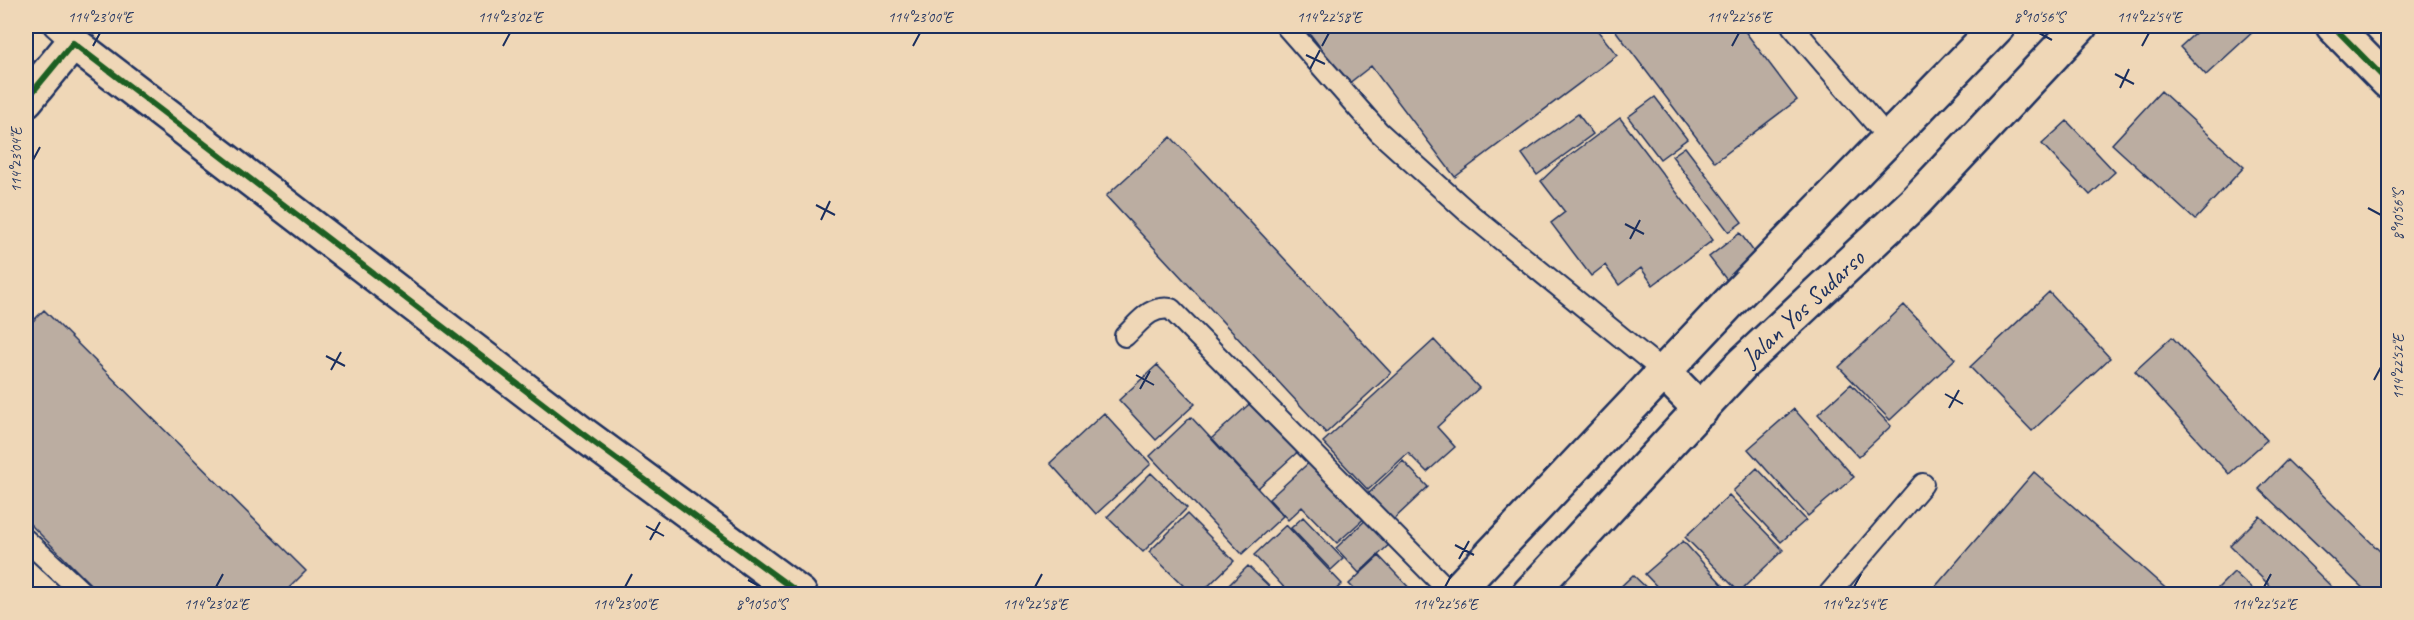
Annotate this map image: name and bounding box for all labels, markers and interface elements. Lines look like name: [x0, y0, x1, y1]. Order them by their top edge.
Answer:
text: 114°23'04"E: [68, 8, 134, 27]
text: 114°23'02"E: [478, 8, 544, 27]
text: 114°23'00"E: [888, 8, 954, 27]
text: 114°22'58"E: [1297, 8, 1363, 27]
text: 114°22'56"E: [1707, 8, 1773, 27]
text: 8°10'56"S: [2014, 8, 2067, 27]
text: 114°22'54"E: [2117, 8, 2183, 27]
text: 114°23'04"E: [7, 126, 26, 192]
text: 8°10'56"S: [2389, 187, 2408, 240]
street label: Jalan Yos Sudarso: [1732, 241, 1873, 375]
text: 114°22'52"E: [2389, 333, 2408, 399]
text: 114°23'02"E: [184, 595, 250, 614]
text: 114°23'00"E: [593, 595, 659, 614]
text: 8°10'50"S: [736, 595, 789, 614]
text: 114°22'58"E: [1003, 595, 1069, 614]
text: 114°22'56"E: [1413, 595, 1479, 614]
text: 114°22'54"E: [1822, 595, 1888, 614]
text: 114°22'52"E: [2232, 595, 2298, 614]

